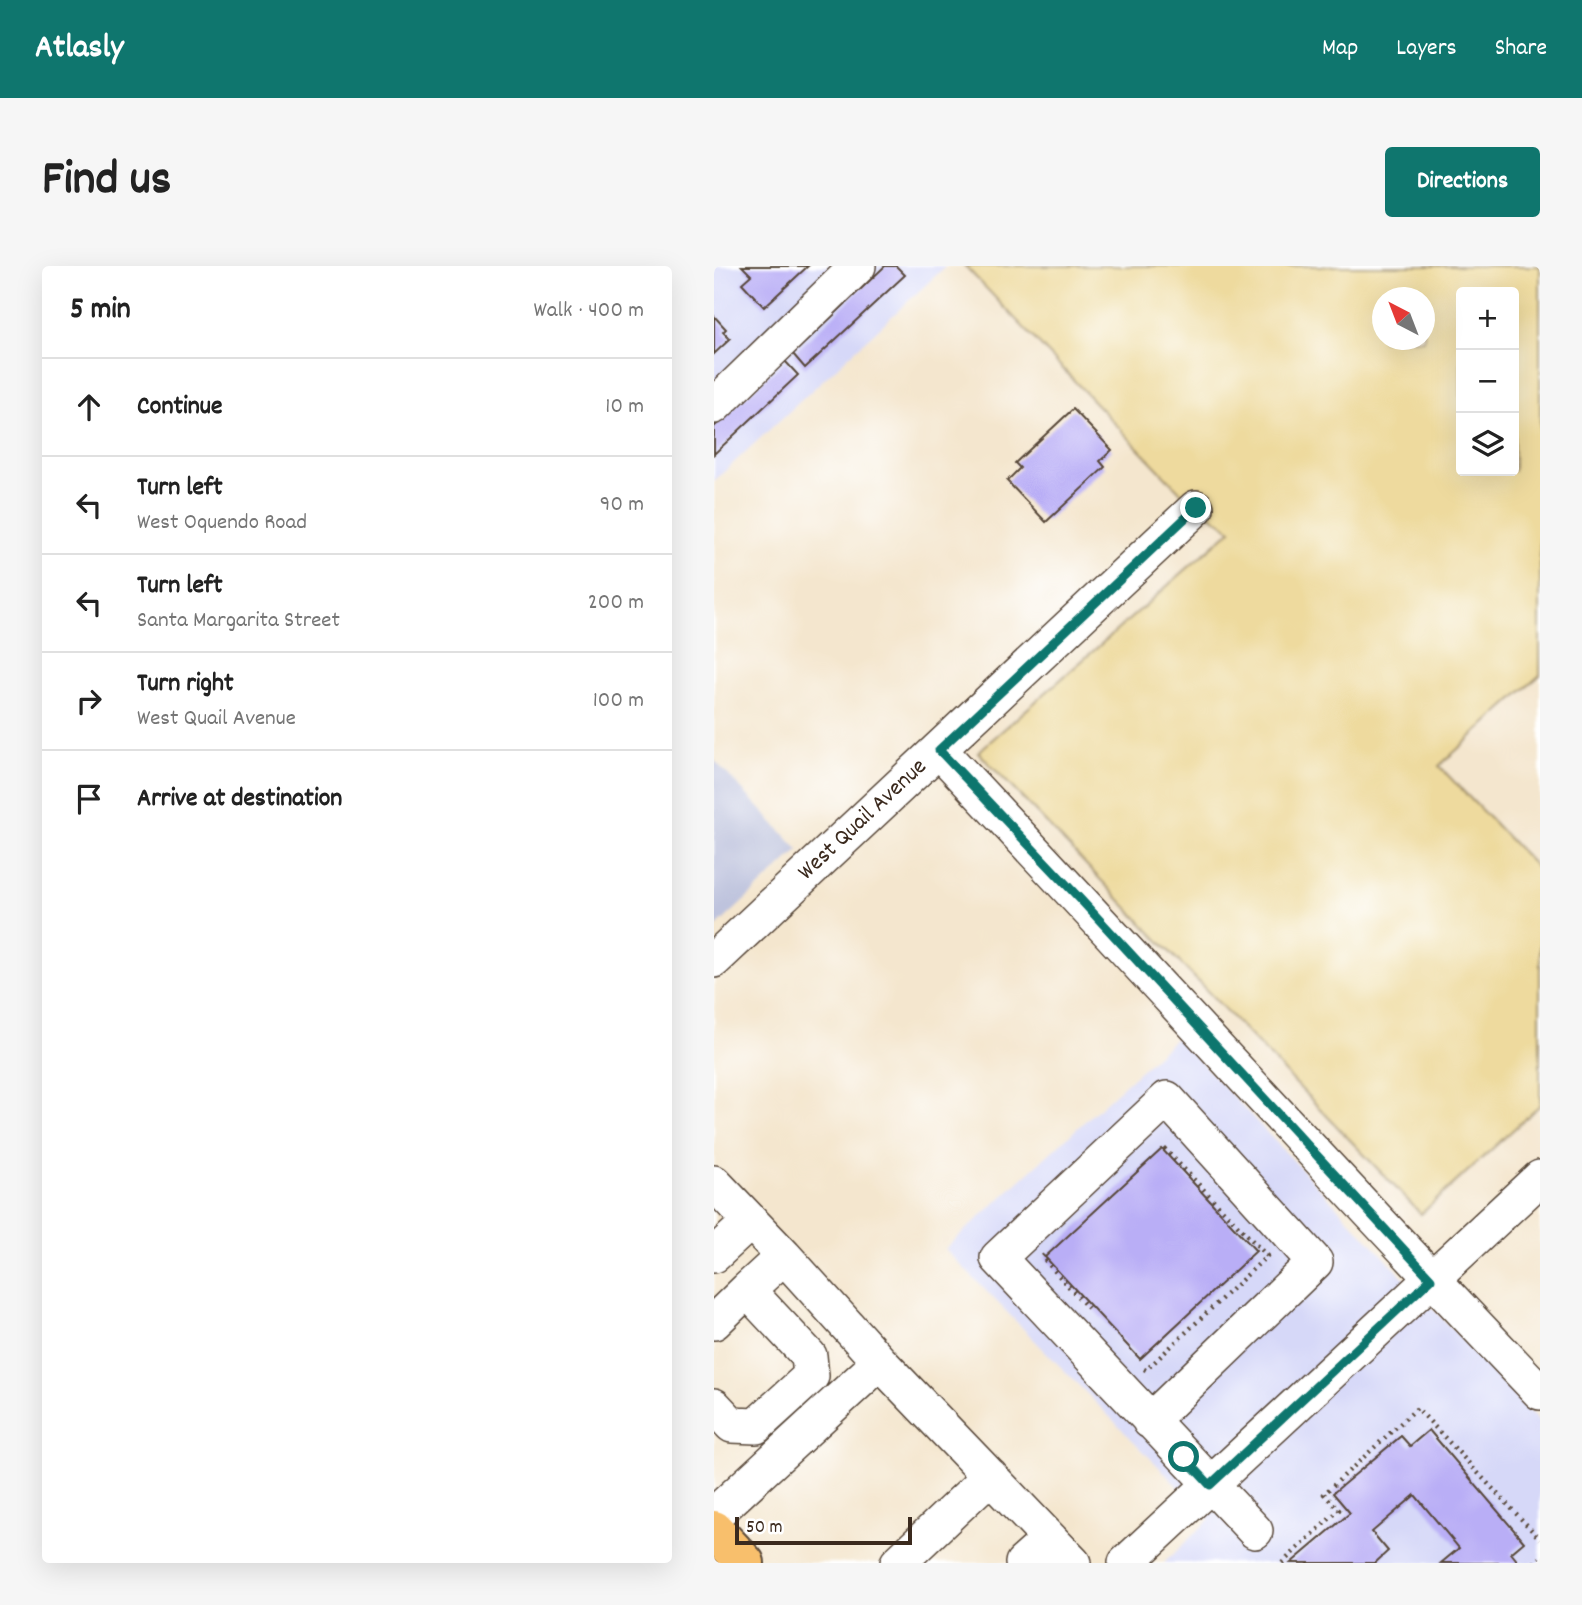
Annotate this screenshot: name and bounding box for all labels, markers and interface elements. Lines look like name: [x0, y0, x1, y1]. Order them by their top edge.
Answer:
text: Atlasly: [35, 26, 124, 73]
text: Map: [1322, 32, 1358, 66]
text: Layers: [1396, 32, 1457, 66]
text: Share: [1495, 32, 1547, 66]
text: Find us: [42, 147, 171, 217]
button: Directions: [1385, 147, 1540, 217]
north arrow: [1372, 287, 1435, 350]
map controls: [1456, 287, 1519, 476]
button: +: [1456, 287, 1519, 350]
text: 5 min: [70, 290, 131, 333]
text: Walk · 400 m: [534, 295, 644, 328]
button: −: [1456, 350, 1519, 413]
icon: ahead: [70, 388, 108, 426]
text: Continue: [137, 389, 222, 426]
text: 10 m: [605, 391, 644, 424]
button: layers: [1456, 413, 1519, 476]
text: Turn left: [137, 470, 223, 507]
icon: left: [70, 486, 108, 524]
text: 90 m: [600, 489, 644, 522]
route end: [1180, 492, 1211, 523]
text: West Oquendo Road: [137, 507, 307, 540]
text: Turn left: [137, 568, 223, 605]
icon: left: [70, 584, 108, 622]
text: 200 m: [588, 587, 644, 620]
text: Santa Margarita Street: [137, 605, 340, 638]
text: Turn right: [137, 666, 234, 703]
icon: right: [70, 682, 108, 720]
text: 100 m: [593, 685, 644, 718]
text: West Quail Avenue: [137, 703, 296, 736]
street label: West Quail Avenue: [791, 751, 935, 889]
icon: arrive: [70, 780, 108, 818]
text: Arrive at destination: [137, 781, 342, 818]
route start: [1168, 1441, 1199, 1472]
scale bar: [735, 1514, 912, 1546]
text: 50 m: [746, 1515, 783, 1542]

